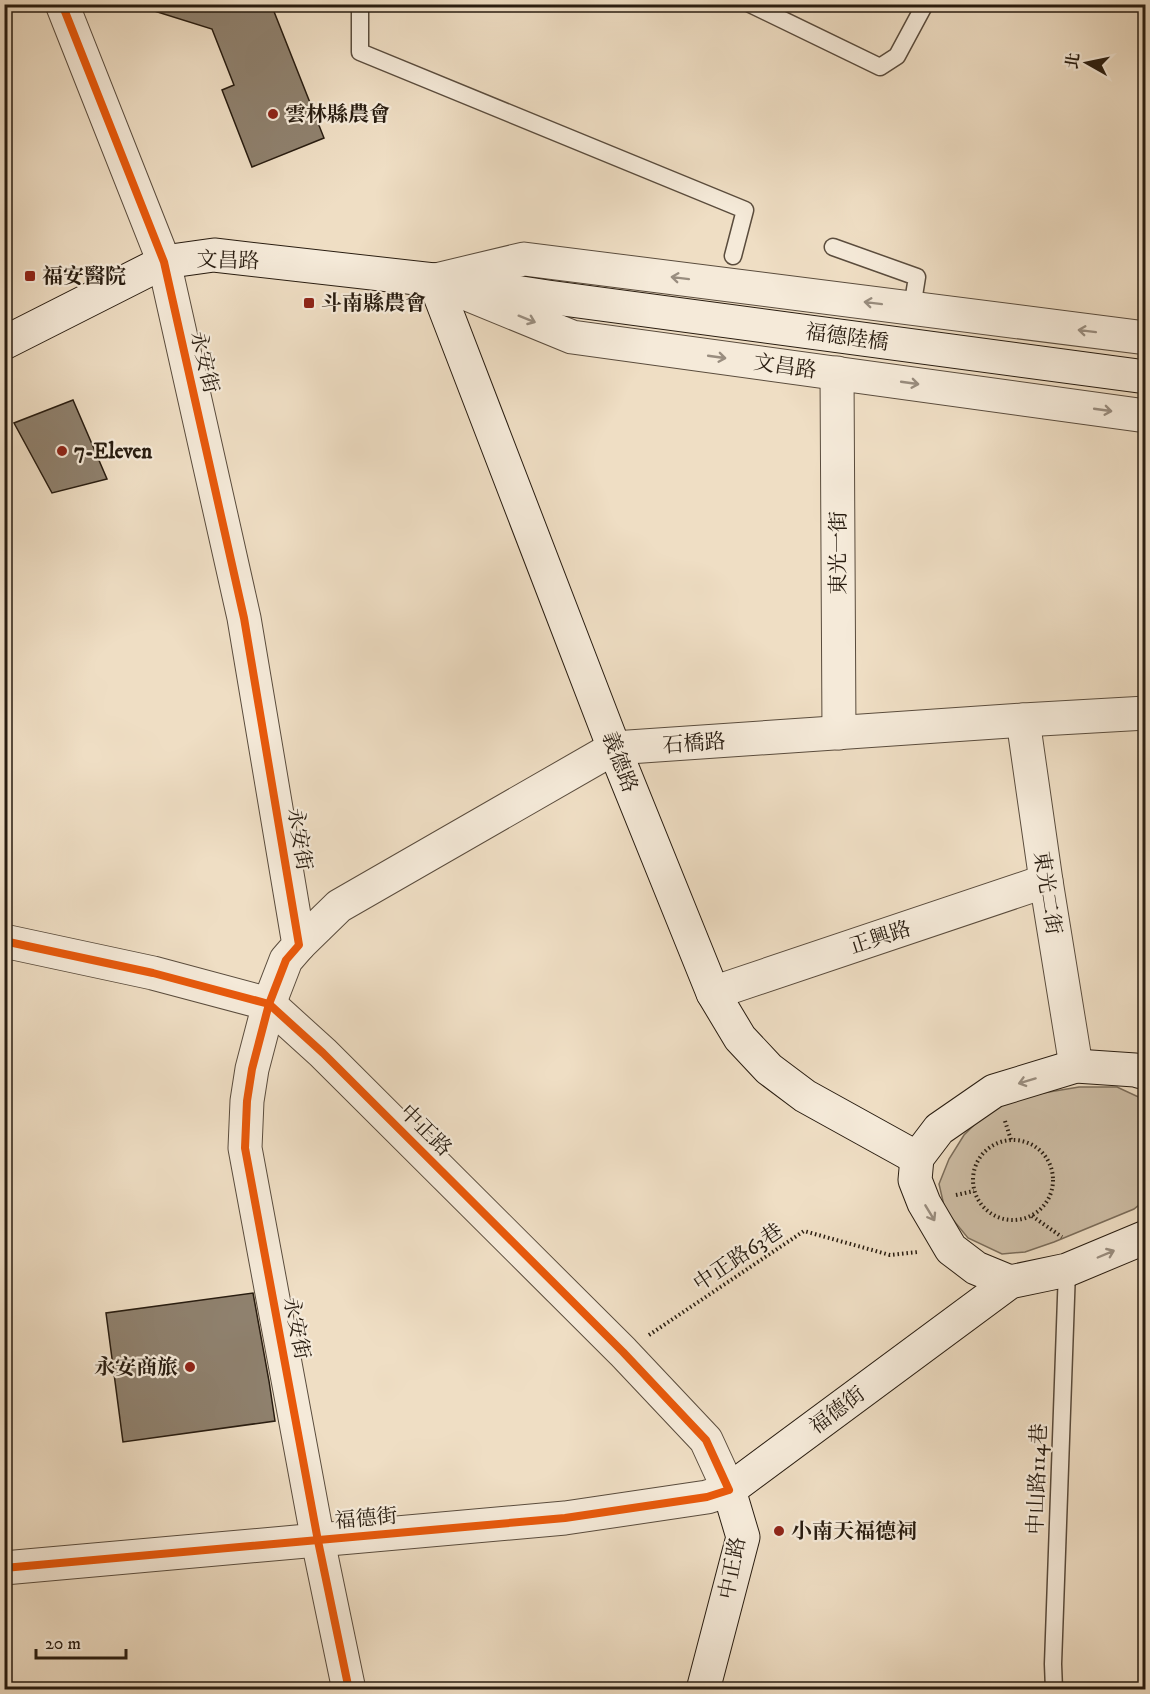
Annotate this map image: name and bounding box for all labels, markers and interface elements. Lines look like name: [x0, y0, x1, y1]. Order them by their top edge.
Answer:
north arrow: [1057, 33, 1117, 93]
text: 北: [1062, 51, 1084, 70]
place label: 雲林縣農會: [285, 102, 390, 128]
marker: 雲林縣農會: [266, 107, 280, 121]
street label: 文昌路: [196, 247, 260, 275]
place label: 福安醫院: [42, 264, 126, 290]
marker: 福安醫院: [23, 269, 37, 283]
one-way arrow: [670, 272, 690, 283]
place label: 斗南縣農會: [321, 291, 426, 317]
marker: 斗南縣農會: [302, 296, 316, 310]
one-way arrow: [864, 297, 884, 308]
one-way arrow: [517, 314, 536, 325]
street label: 福德陸橋: [803, 319, 890, 357]
one-way arrow: [1078, 325, 1098, 336]
street label: 永安街: [184, 329, 224, 396]
street label: 文昌路: [752, 350, 818, 384]
one-way arrow: [707, 351, 727, 362]
one-way arrow: [900, 377, 920, 388]
one-way arrow: [1093, 405, 1113, 416]
place label: 7-Eleven: [74, 439, 153, 465]
marker: 7-Eleven: [55, 444, 69, 458]
street label: 東光一街: [826, 511, 852, 595]
street label: 義德路: [596, 728, 642, 796]
street label: 石橋路: [662, 729, 726, 759]
street label: 永安街: [281, 806, 317, 872]
street label: 東光二街: [1028, 850, 1066, 937]
street label: 正興路: [846, 916, 914, 960]
one-way arrow: [1018, 1076, 1037, 1087]
street label: 中正路: [394, 1099, 457, 1162]
one-way arrow: [924, 1204, 936, 1221]
street label: 中正路63巷: [689, 1218, 788, 1297]
one-way arrow: [1096, 1248, 1115, 1259]
street label: 永安街: [277, 1295, 315, 1362]
place label: 永安商旅: [94, 1355, 178, 1381]
marker: 永安商旅: [183, 1360, 197, 1374]
street label: 福德街: [805, 1381, 871, 1440]
street label: 中山路114巷: [1023, 1423, 1053, 1535]
street label: 福德街: [334, 1503, 399, 1535]
place label: 小南天福德祠: [791, 1519, 917, 1545]
marker: 小南天福德祠: [772, 1524, 786, 1538]
street label: 中正路: [714, 1535, 752, 1602]
scale bar: [36, 1622, 126, 1660]
text: 20 m: [45, 1633, 81, 1655]

